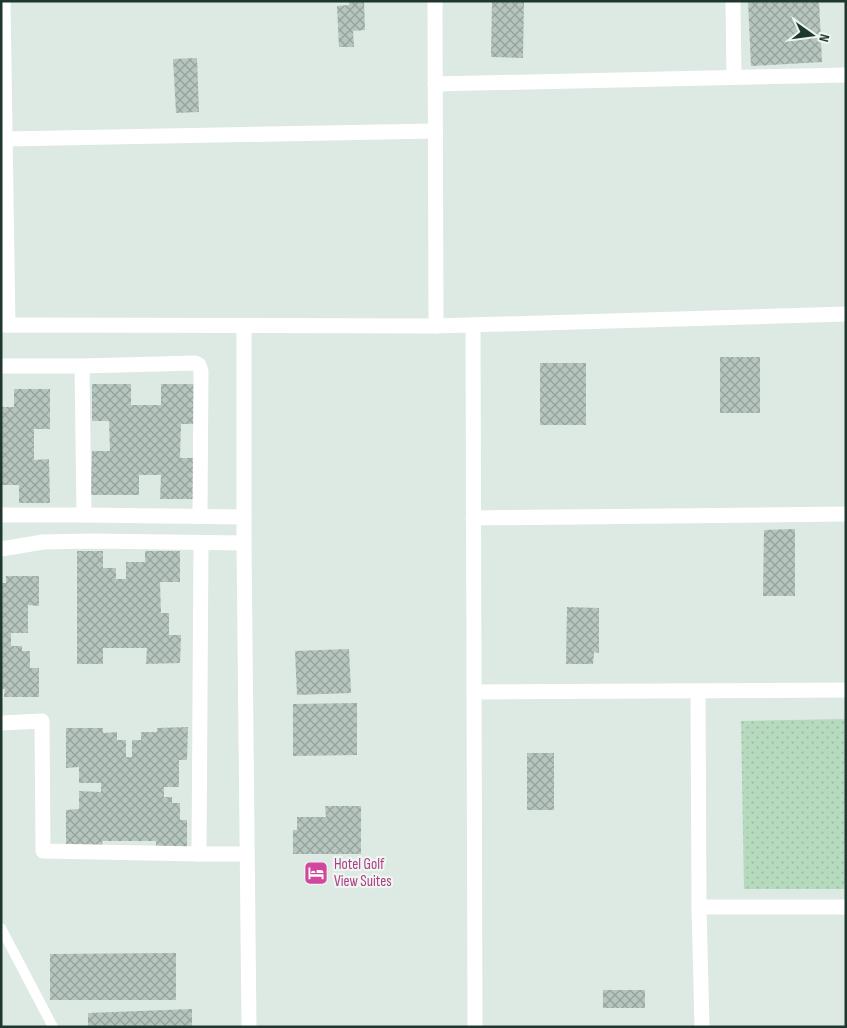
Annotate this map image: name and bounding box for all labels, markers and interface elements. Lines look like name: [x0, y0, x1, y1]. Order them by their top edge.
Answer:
north arrow: [787, 10, 837, 60]
text: N: [815, 32, 833, 44]
place label: Hotel Golf View Suites: [334, 855, 392, 891]
hotel icon: Hotel Golf View Suites: [303, 860, 329, 886]

